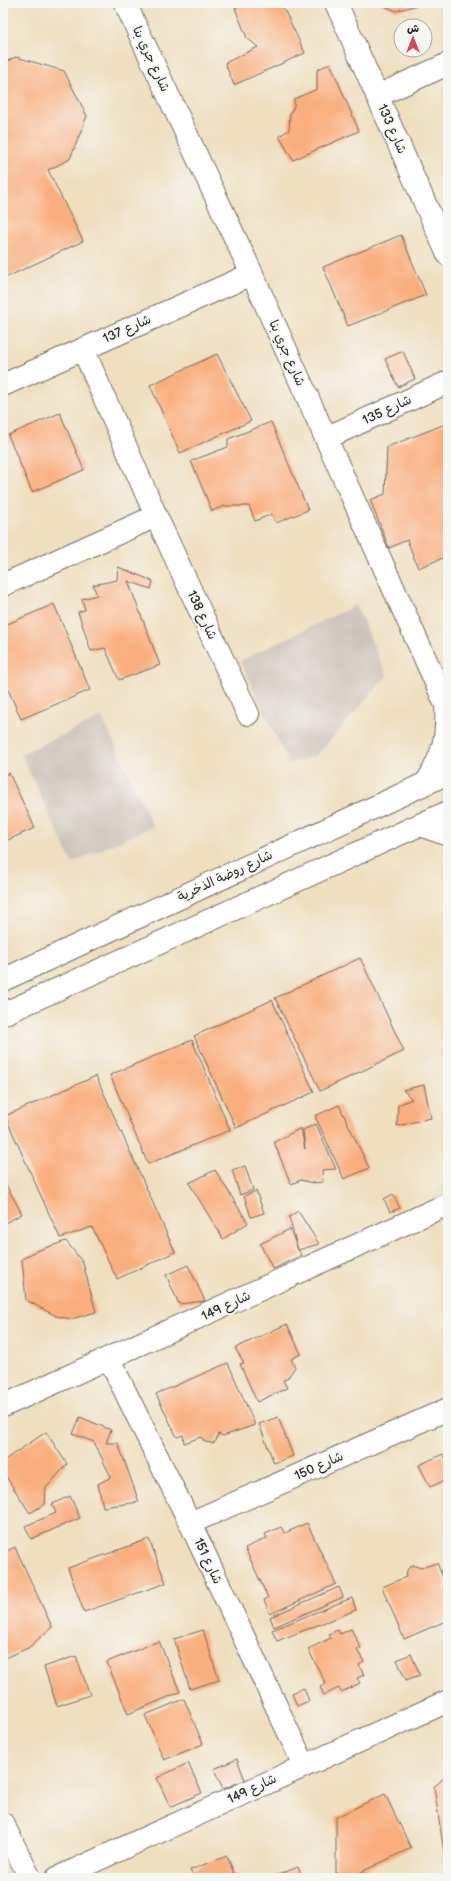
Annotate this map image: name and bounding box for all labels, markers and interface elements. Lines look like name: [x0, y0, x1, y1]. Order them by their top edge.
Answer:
north arrow: [393, 18, 433, 58]
text: ش: [407, 22, 419, 35]
street label: شارع جري بنا: [128, 24, 173, 95]
street label: شارع 133: [373, 102, 410, 157]
street label: شارع 137: [100, 311, 154, 348]
street label: شارع جري بنا: [264, 318, 309, 389]
street label: شارع 135: [360, 392, 414, 429]
street label: شارع 138: [183, 588, 220, 642]
street label: شارع روضة الذخرية: [175, 847, 276, 906]
street label: شارع 149: [199, 1288, 253, 1325]
street label: شارع 150: [292, 1448, 346, 1485]
street label: شارع 151: [189, 1535, 226, 1587]
street label: شارع 149: [225, 1771, 279, 1808]

